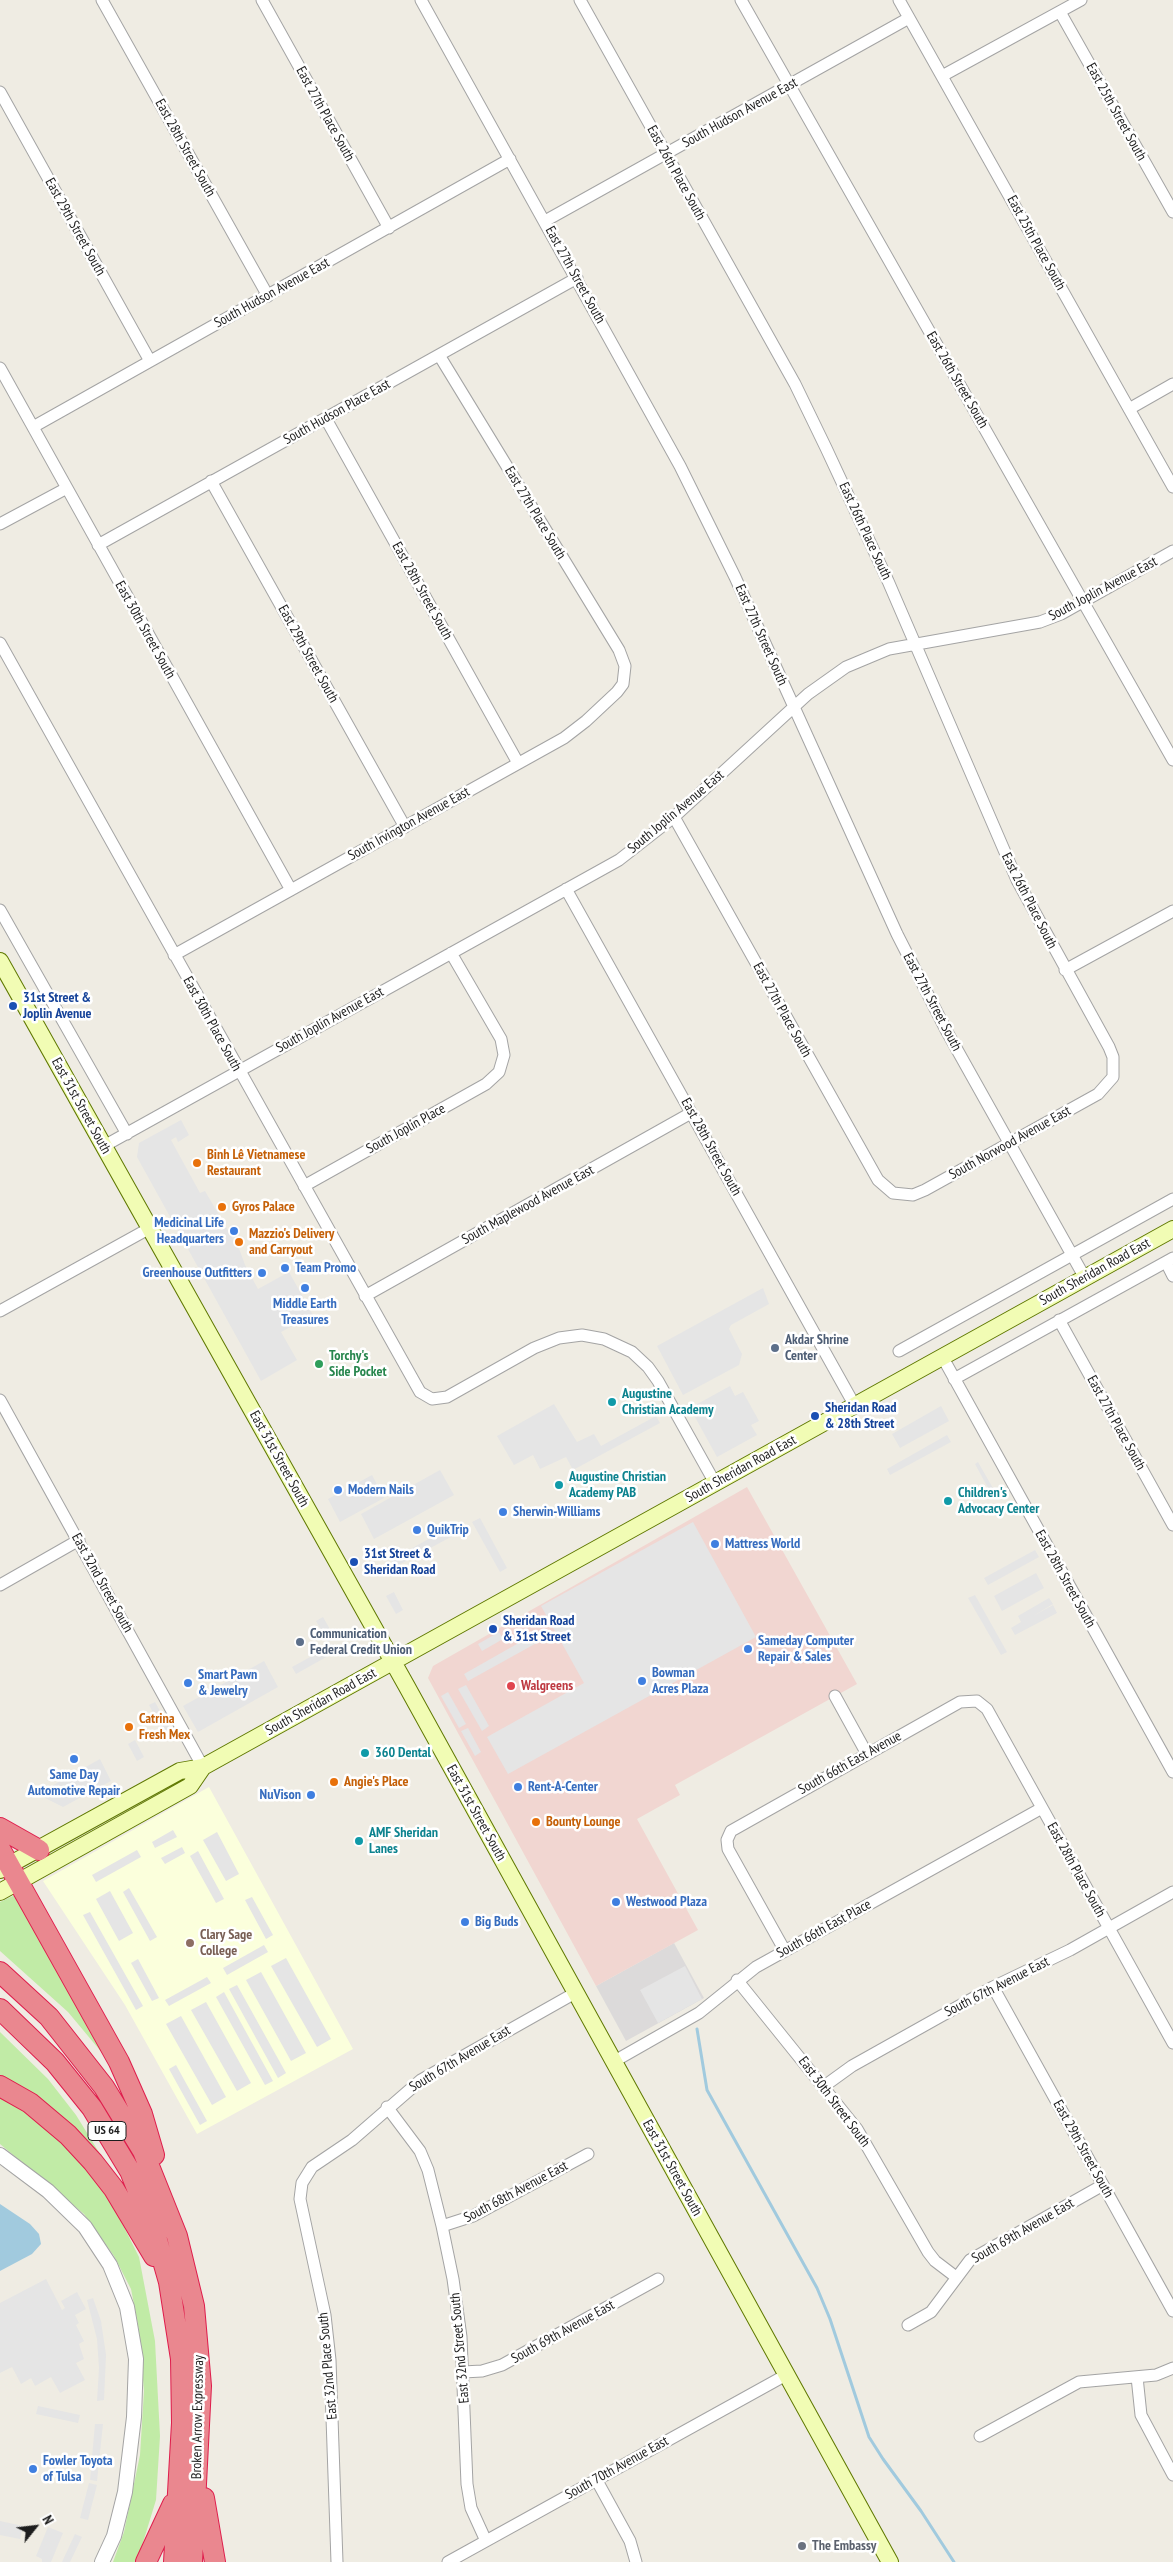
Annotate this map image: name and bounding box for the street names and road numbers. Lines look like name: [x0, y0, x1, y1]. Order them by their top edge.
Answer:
street label: East 25th Street South: [1082, 60, 1150, 164]
street label: East 27th Place South: [292, 64, 358, 164]
street label: South Hudson Avenue East: [679, 74, 801, 152]
street label: East 28th Street South: [151, 96, 219, 200]
street label: East 26th Place South: [643, 123, 709, 223]
street label: East 29th Street South: [41, 175, 109, 279]
street label: East 25th Place South: [1003, 193, 1069, 293]
street label: East 27th Street South: [541, 223, 609, 327]
street label: South Hudson Avenue East: [211, 254, 333, 332]
street label: East 26th Street South: [923, 329, 991, 431]
street label: South Hudson Place East: [281, 376, 393, 448]
street label: East 27th Place South: [501, 463, 569, 563]
street label: East 26th Place South: [835, 480, 895, 582]
street label: East 28th Street South: [388, 539, 456, 643]
street label: South Joplin Avenue East: [1046, 553, 1160, 625]
street label: East 30th Street South: [111, 578, 179, 682]
street label: East 27th Street South: [731, 582, 791, 688]
street label: East 29th Street South: [274, 602, 342, 706]
street label: South Joplin Avenue East: [624, 767, 728, 857]
street label: South Irvington Avenue East: [345, 784, 473, 864]
street label: East 26th Place South: [998, 850, 1060, 952]
street label: East 27th Street South: [899, 950, 965, 1054]
street label: East 27th Place South: [749, 960, 815, 1060]
street label: East 30th Place South: [179, 974, 245, 1074]
street label: South Joplin Avenue East: [273, 983, 387, 1057]
street label: East 31st Street South: [48, 1055, 114, 1157]
street label: East 28th Street South: [677, 1095, 745, 1199]
street label: South Joplin Place: [364, 1100, 448, 1158]
street label: South Norwood Avenue East: [946, 1103, 1074, 1183]
street label: South Maplewood Avenue East: [459, 1162, 597, 1248]
street label: South Sheridan Road East: [1037, 1235, 1153, 1309]
street label: East 27th Place South: [1083, 1373, 1149, 1473]
street label: East 31st Street South: [246, 1408, 312, 1510]
street label: South Sheridan Road East: [683, 1432, 799, 1506]
street label: East 28th Street South: [1031, 1527, 1099, 1631]
street label: East 32nd Street South: [68, 1530, 136, 1636]
street label: South Sheridan Road East: [263, 1665, 379, 1739]
street label: South 66th East Avenue: [796, 1728, 904, 1798]
street label: East 31st Street South: [443, 1762, 509, 1864]
street label: East 28th Place South: [1043, 1820, 1109, 1920]
street label: South 66th East Place: [774, 1896, 874, 1962]
street label: South 67th Avenue East: [942, 1953, 1052, 2021]
street label: South 67th Avenue East: [406, 2022, 514, 2096]
street label: East 30th Street South: [795, 2053, 873, 2151]
street label: East 29th Street South: [1049, 2097, 1117, 2201]
street label: East 31st Street South: [639, 2117, 705, 2219]
road number: US 64: [88, 2122, 126, 2140]
street label: South 68th Avenue East: [461, 2158, 571, 2226]
street label: South 69th Avenue East: [969, 2195, 1077, 2267]
street label: East 32nd Street South: [447, 2292, 473, 2404]
street label: South 69th Avenue East: [509, 2297, 617, 2367]
street label: East 32nd Place South: [315, 2312, 341, 2420]
street label: Broken Arrow Expressway: [189, 2355, 207, 2479]
street label: South 70th Avenue East: [563, 2433, 671, 2503]

